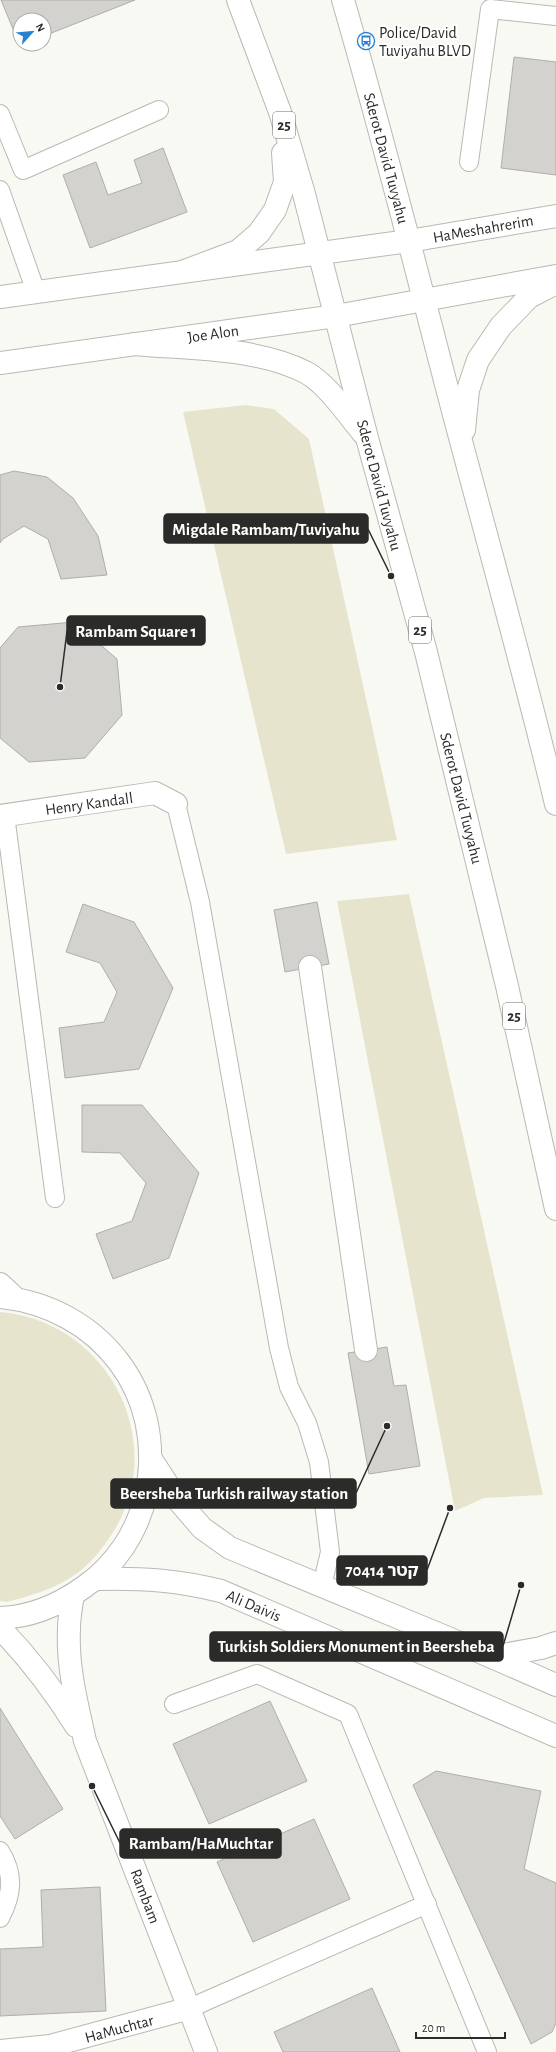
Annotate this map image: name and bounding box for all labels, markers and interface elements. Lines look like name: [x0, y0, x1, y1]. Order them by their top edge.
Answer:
north arrow: [12, 12, 52, 52]
text: N: [34, 22, 47, 34]
place label: Police/David Tuviyahu BLVD: [379, 25, 471, 60]
bus stop icon: Police/David Tuviyahu BLVD: [356, 31, 376, 51]
street label: Sderot David Tuvyahu: [360, 91, 411, 226]
road number: 25: [273, 112, 295, 138]
street label: HaMeshahrerim: [432, 212, 535, 246]
street label: Joe Alon: [186, 322, 240, 346]
street label: Sderot David Tuvyahu: [353, 418, 404, 553]
callout: Migdale Rambam/Tuviyahu: [164, 514, 368, 543]
text: Migdale Rambam/Tuviyahu: [172, 521, 360, 539]
callout: Rambam Square 1: [67, 616, 205, 645]
road number: 25: [409, 617, 431, 643]
text: Rambam Square 1: [75, 623, 197, 640]
street label: Sderot David Tuvyahu: [436, 731, 485, 866]
street label: Henry Kandall: [44, 790, 134, 819]
road number: 25: [503, 1003, 525, 1029]
callout: Beersheba Turkish railway station: [111, 1479, 356, 1508]
text: Beersheba Turkish railway station: [120, 1485, 348, 1503]
callout: קטר 70414: [337, 1556, 427, 1585]
text: קטר 70414: [345, 1562, 419, 1579]
street label: Ali Daivis: [224, 1587, 283, 1625]
callout: Turkish Soldiers Monument in Beersheba: [210, 1632, 503, 1661]
text: Turkish Soldiers Monument in Beersheba: [217, 1638, 495, 1655]
callout: Rambam/HaMuchtar: [120, 1829, 281, 1858]
text: Rambam/HaMuchtar: [129, 1835, 273, 1852]
street label: Rambam: [127, 1867, 163, 1926]
street label: HaMuchtar: [83, 2012, 156, 2046]
scale bar: [416, 2014, 505, 2040]
text: 20 m: [422, 2022, 445, 2034]

